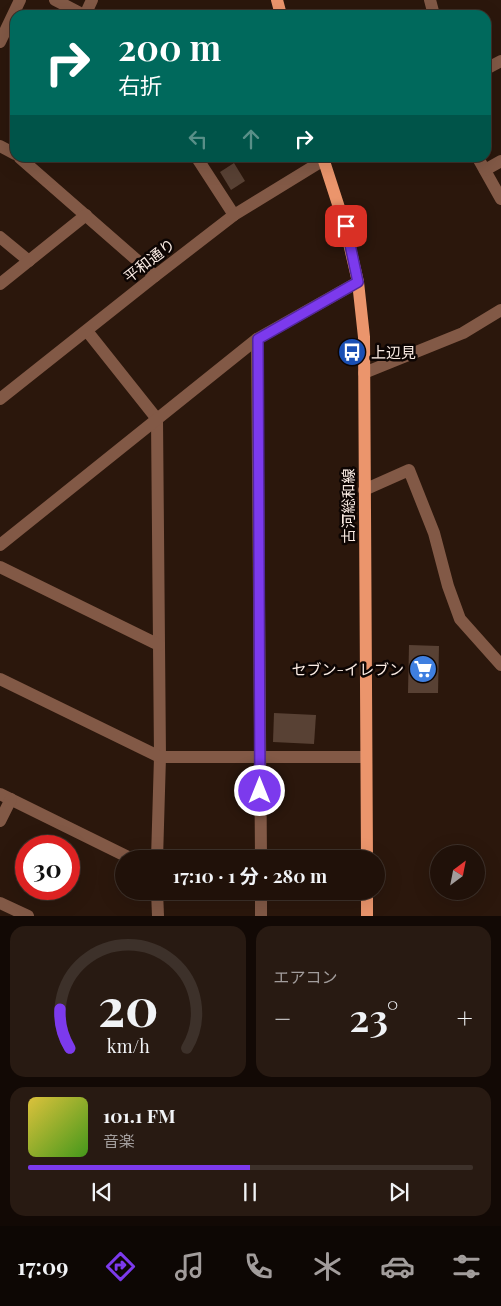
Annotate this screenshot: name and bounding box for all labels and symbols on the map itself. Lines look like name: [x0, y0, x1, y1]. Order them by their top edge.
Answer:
pin: [325, 205, 367, 247]
street label: 平和通り: [119, 234, 179, 286]
bus stop icon: 上辺見: [337, 337, 367, 367]
place label: 上辺見: [371, 342, 416, 362]
street label: 古河総和線: [338, 468, 358, 544]
supermarket icon: セブン-イレブン: [408, 654, 438, 684]
place label: セブン-イレブン: [292, 659, 404, 679]
position arrow: [233, 764, 285, 816]
speed limit sign: 30: [15, 835, 80, 900]
north arrow: [430, 845, 485, 900]

